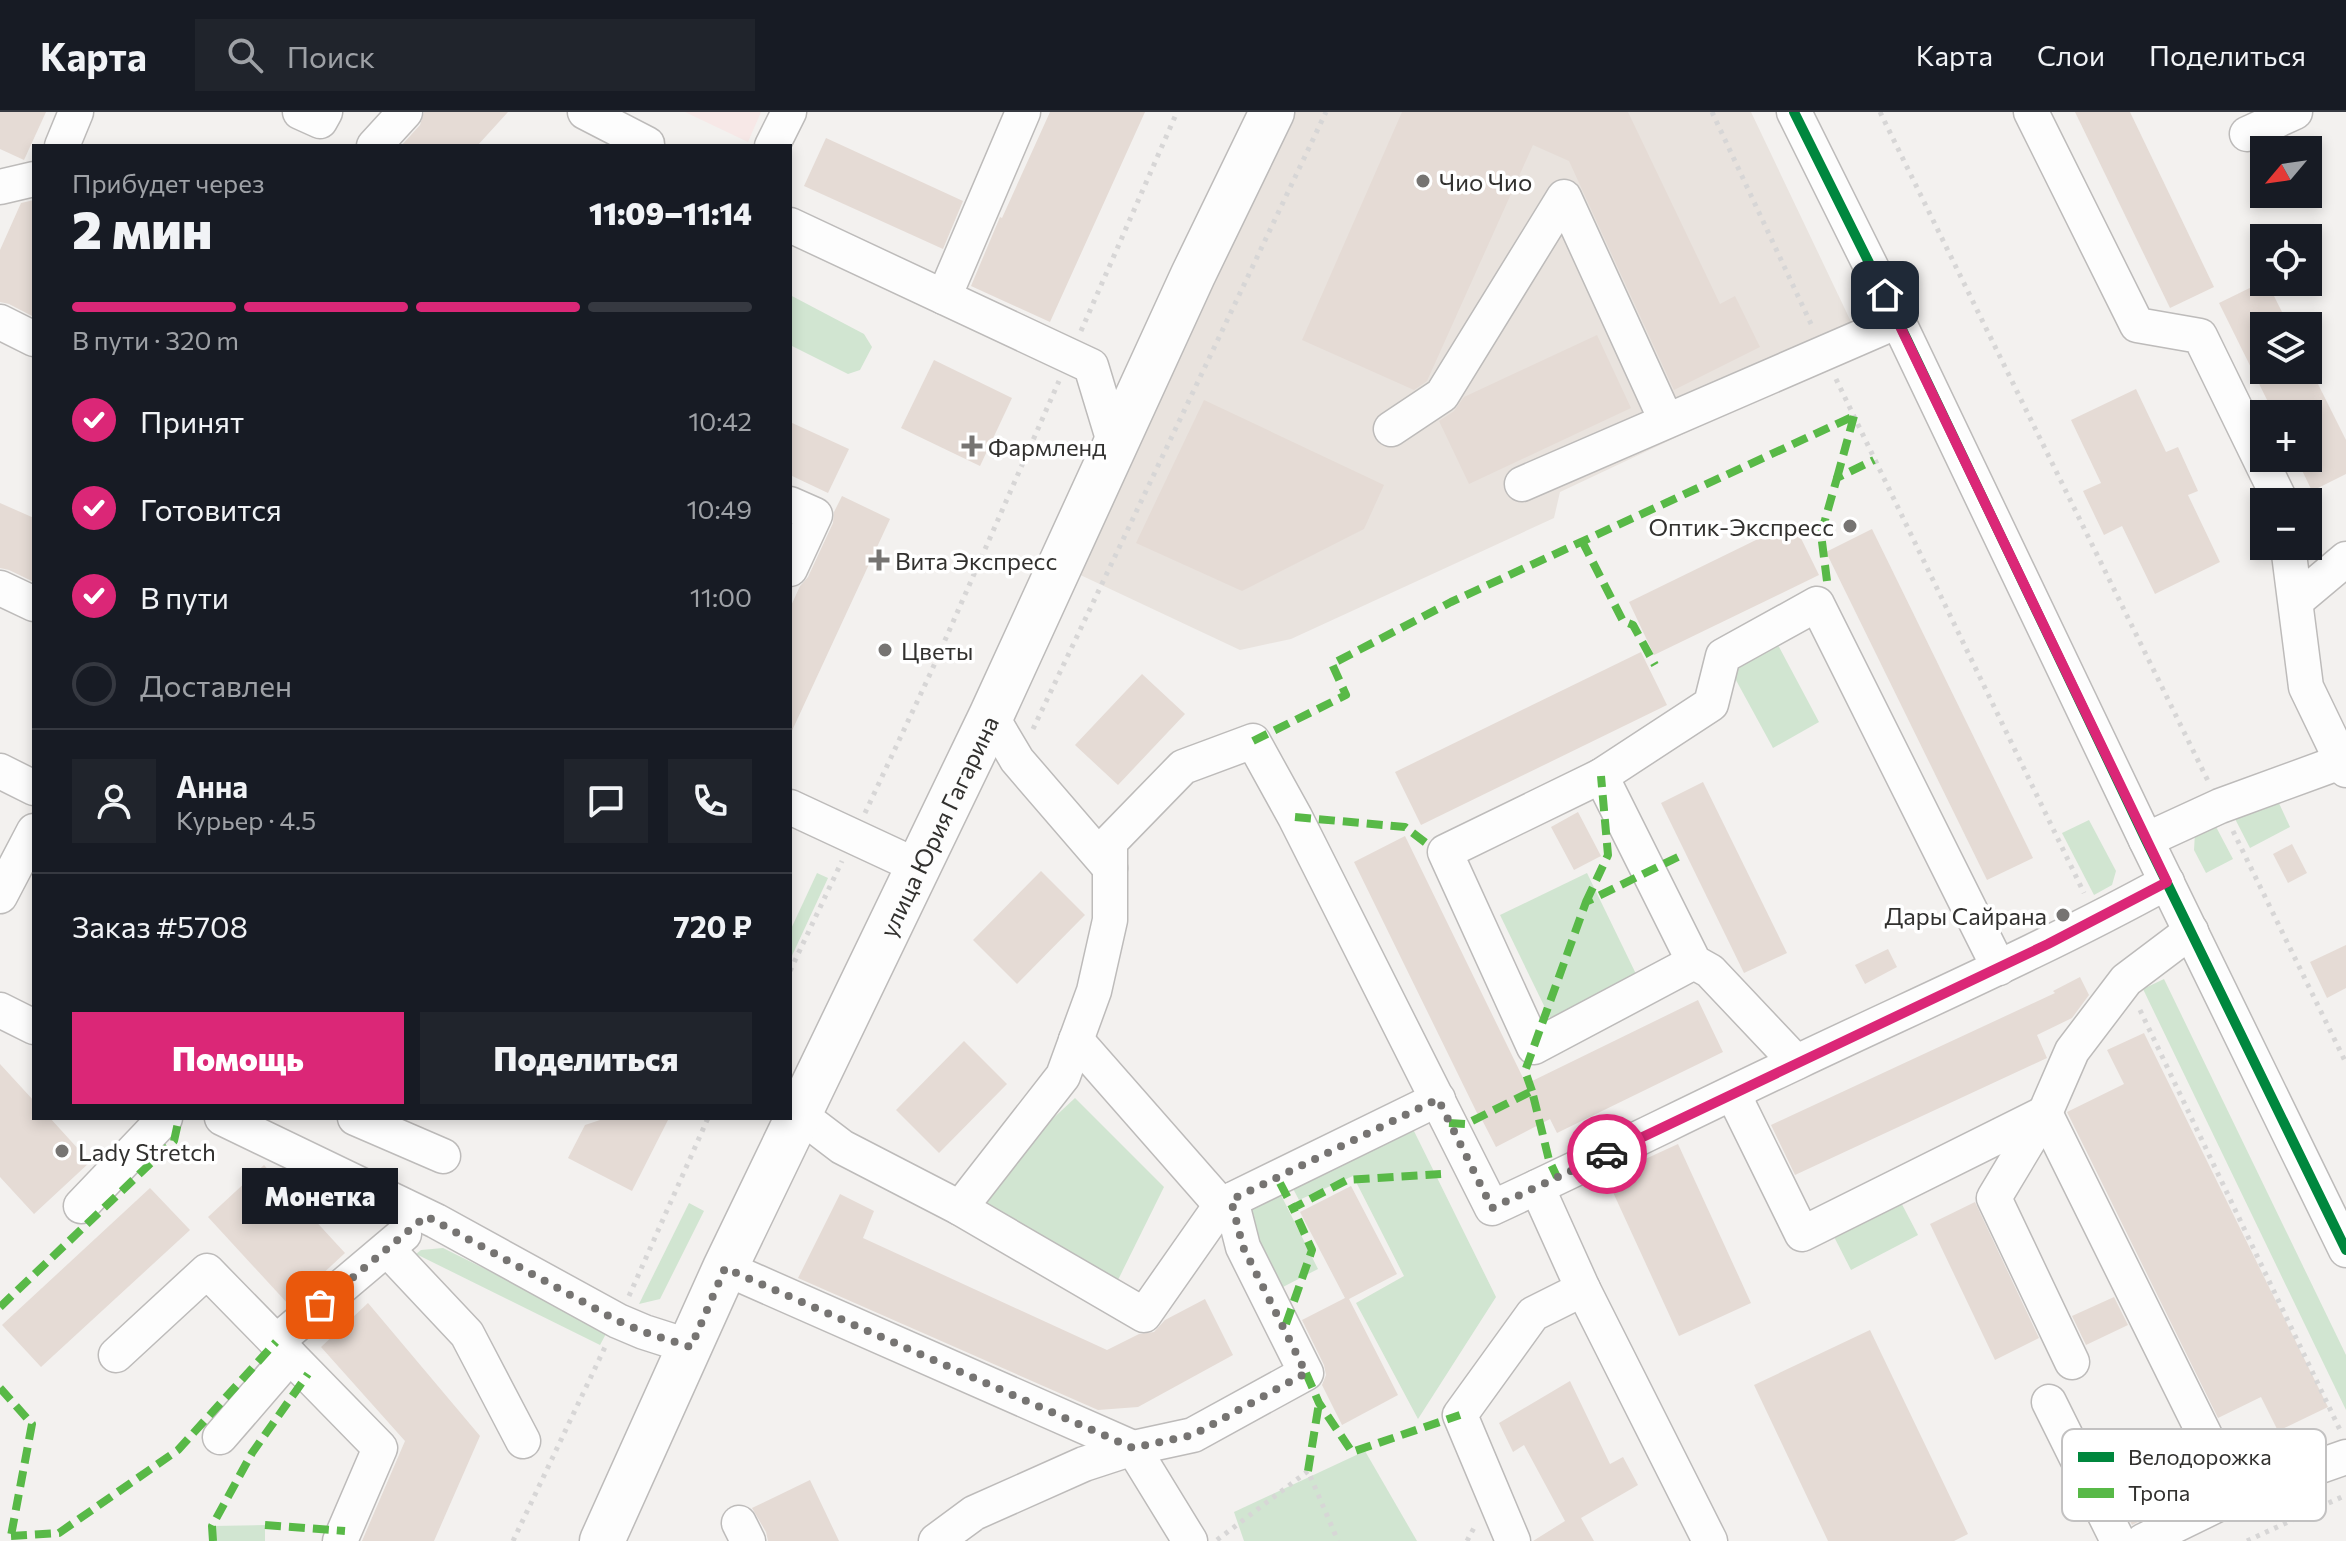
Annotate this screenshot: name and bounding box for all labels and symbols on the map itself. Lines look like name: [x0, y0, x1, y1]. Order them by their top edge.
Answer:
north arrow: [2250, 136, 2322, 208]
place label: Чио Чио: [1439, 167, 1532, 196]
marker: Чио Чио: [1414, 172, 1432, 190]
pin: [1851, 261, 1919, 329]
place label: Фармленд: [988, 432, 1106, 461]
marker: Фармленд: [963, 437, 981, 455]
place label: Оптик-Экспресс: [1648, 512, 1834, 541]
marker: Оптик-Экспресс: [1841, 517, 1859, 535]
place label: Вита Экспресс: [895, 546, 1057, 575]
marker: Вита Экспресс: [870, 551, 888, 569]
place label: Цветы: [901, 636, 973, 665]
marker: Цветы: [876, 641, 894, 659]
street label: улица Юрия Гагарина: [872, 711, 1004, 941]
place label: Дары Сайрана: [1884, 901, 2047, 930]
marker: Дары Сайрана: [2054, 906, 2072, 924]
courier: [1567, 1114, 1647, 1194]
place label: Lady Stretch: [78, 1137, 216, 1166]
marker: Lady Stretch: [53, 1142, 71, 1160]
callout: Монетка: [242, 1169, 398, 1225]
pin: [286, 1271, 354, 1339]
legend: [2062, 1429, 2326, 1521]
text: Велодорожка: [2128, 1443, 2272, 1470]
text: Тропа: [2128, 1479, 2190, 1506]

